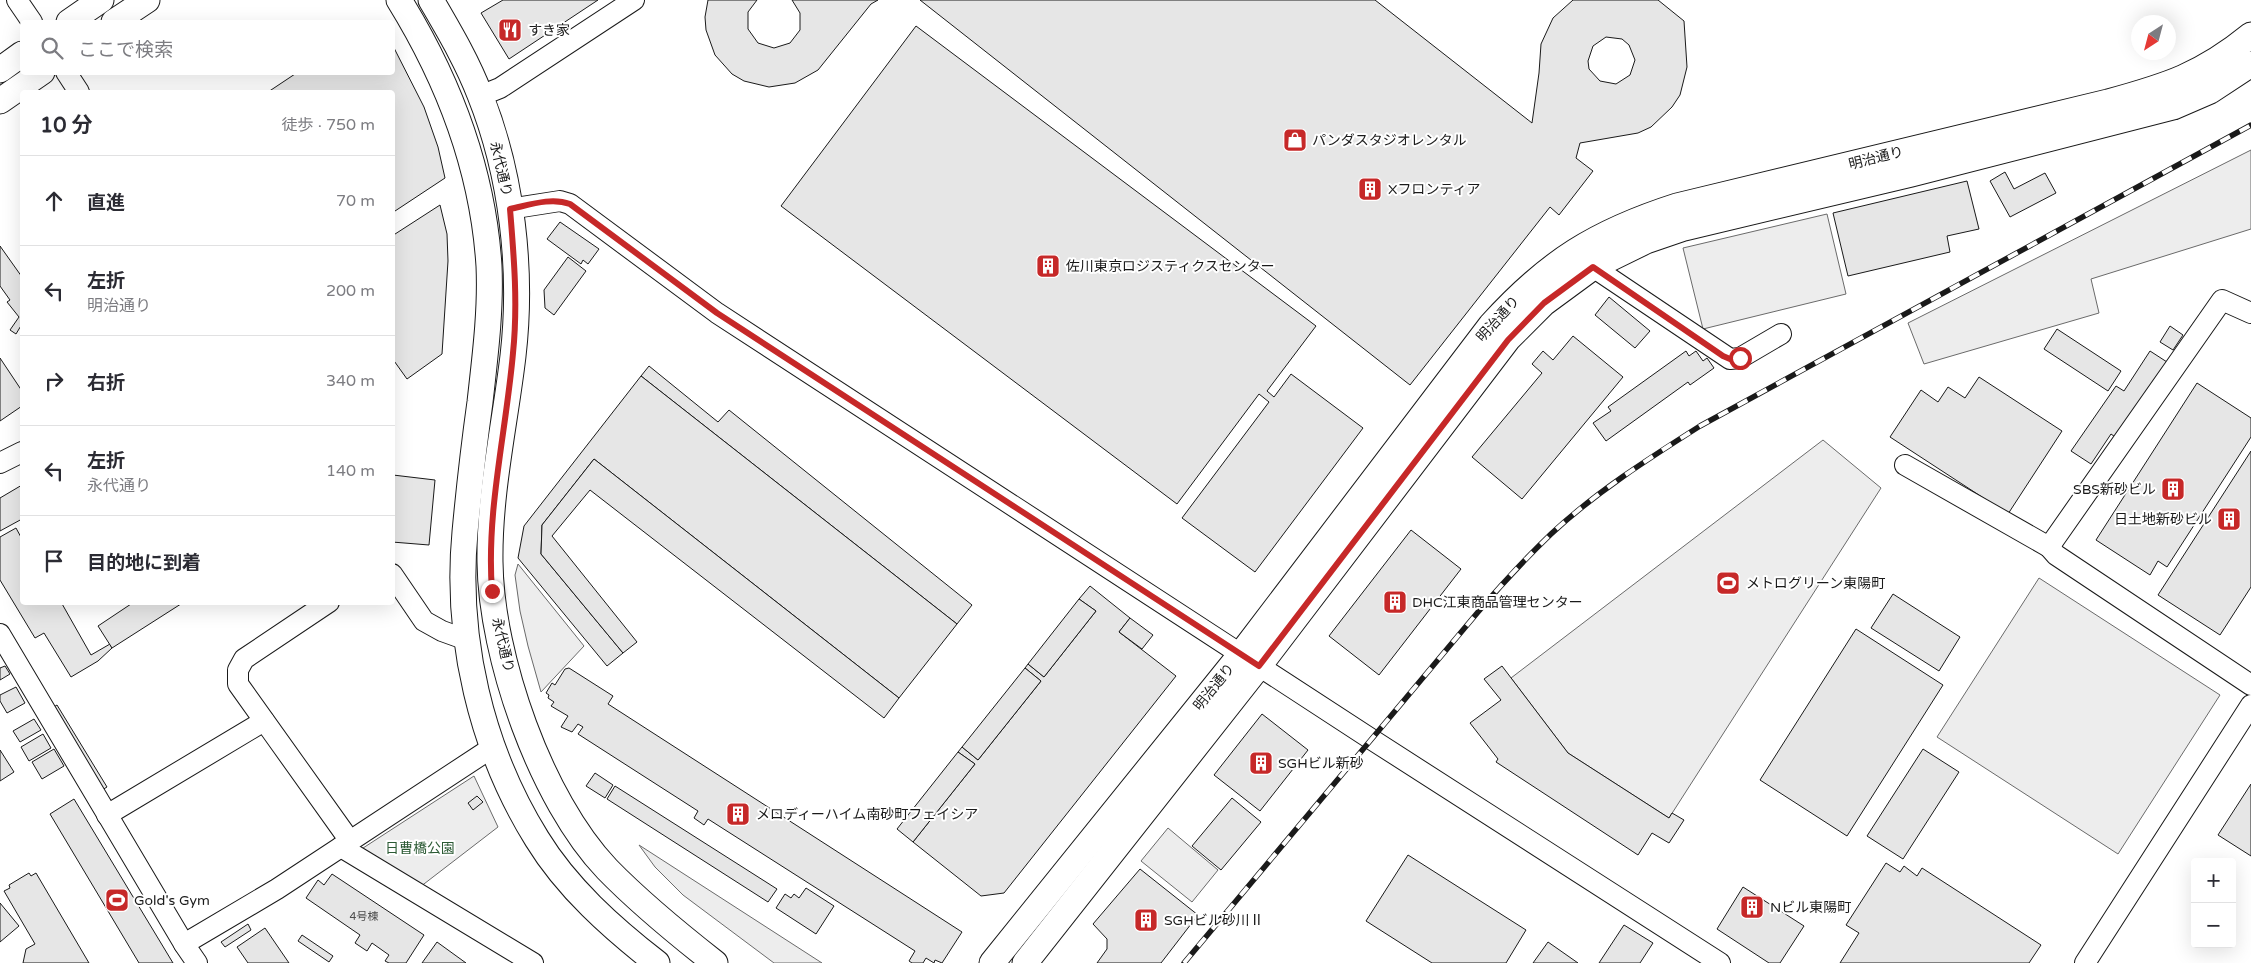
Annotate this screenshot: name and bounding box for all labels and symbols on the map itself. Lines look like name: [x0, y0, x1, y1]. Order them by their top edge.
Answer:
north arrow: [2131, 15, 2176, 60]
restaurant icon: すき家: [497, 17, 523, 43]
place label: すき家: [528, 22, 570, 39]
shop icon: パンダスタジオレンタル: [1282, 127, 1308, 153]
place label: パンダスタジオレンタル: [1312, 132, 1467, 149]
street label: 永代通り: [486, 140, 516, 198]
street label: 明治通り: [1847, 143, 1905, 173]
building icon: Xフロンティア: [1357, 176, 1383, 202]
place label: Xフロンティア: [1388, 181, 1481, 198]
building icon: 佐川東京ロジスティクスセンター: [1035, 253, 1061, 279]
place label: 佐川東京ロジスティクスセンター: [1066, 258, 1275, 275]
street label: 明治通り: [1473, 293, 1523, 345]
route start: [1729, 347, 1752, 370]
building icon: SBS新砂ビル: [2160, 476, 2186, 502]
place label: SBS新砂ビル: [2073, 481, 2156, 498]
building icon: 日土地新砂ビル: [2216, 506, 2242, 532]
place label: 日土地新砂ビル: [2114, 511, 2212, 528]
sports icon: メトログリーン東陽町: [1715, 570, 1741, 596]
place label: メトログリーン東陽町: [1746, 575, 1885, 592]
route end: [481, 580, 504, 603]
building icon: DHC江東商品管理センター: [1382, 589, 1408, 615]
place label: DHC江東商品管理センター: [1412, 594, 1583, 611]
street label: 永代通り: [488, 616, 518, 674]
street label: 明治通り: [1190, 660, 1238, 714]
building icon: SGHビル新砂: [1248, 750, 1274, 776]
place label: SGHビル新砂: [1278, 755, 1364, 772]
building icon: メロディーハイム南砂町フェイシア: [725, 801, 751, 827]
place label: メロディーハイム南砂町フェイシア: [756, 806, 978, 823]
park label: 日曹橋公園: [385, 840, 455, 857]
sports icon: Gold's Gym: [104, 887, 130, 913]
place label: Gold's Gym: [134, 892, 210, 909]
building icon: Nビル東陽町: [1739, 894, 1765, 920]
place label: Nビル東陽町: [1770, 899, 1851, 916]
building icon: SGHビル砂川Ⅱ: [1133, 907, 1159, 933]
house number: 4号棟: [350, 910, 378, 923]
place label: SGHビル砂川Ⅱ: [1164, 912, 1264, 929]

